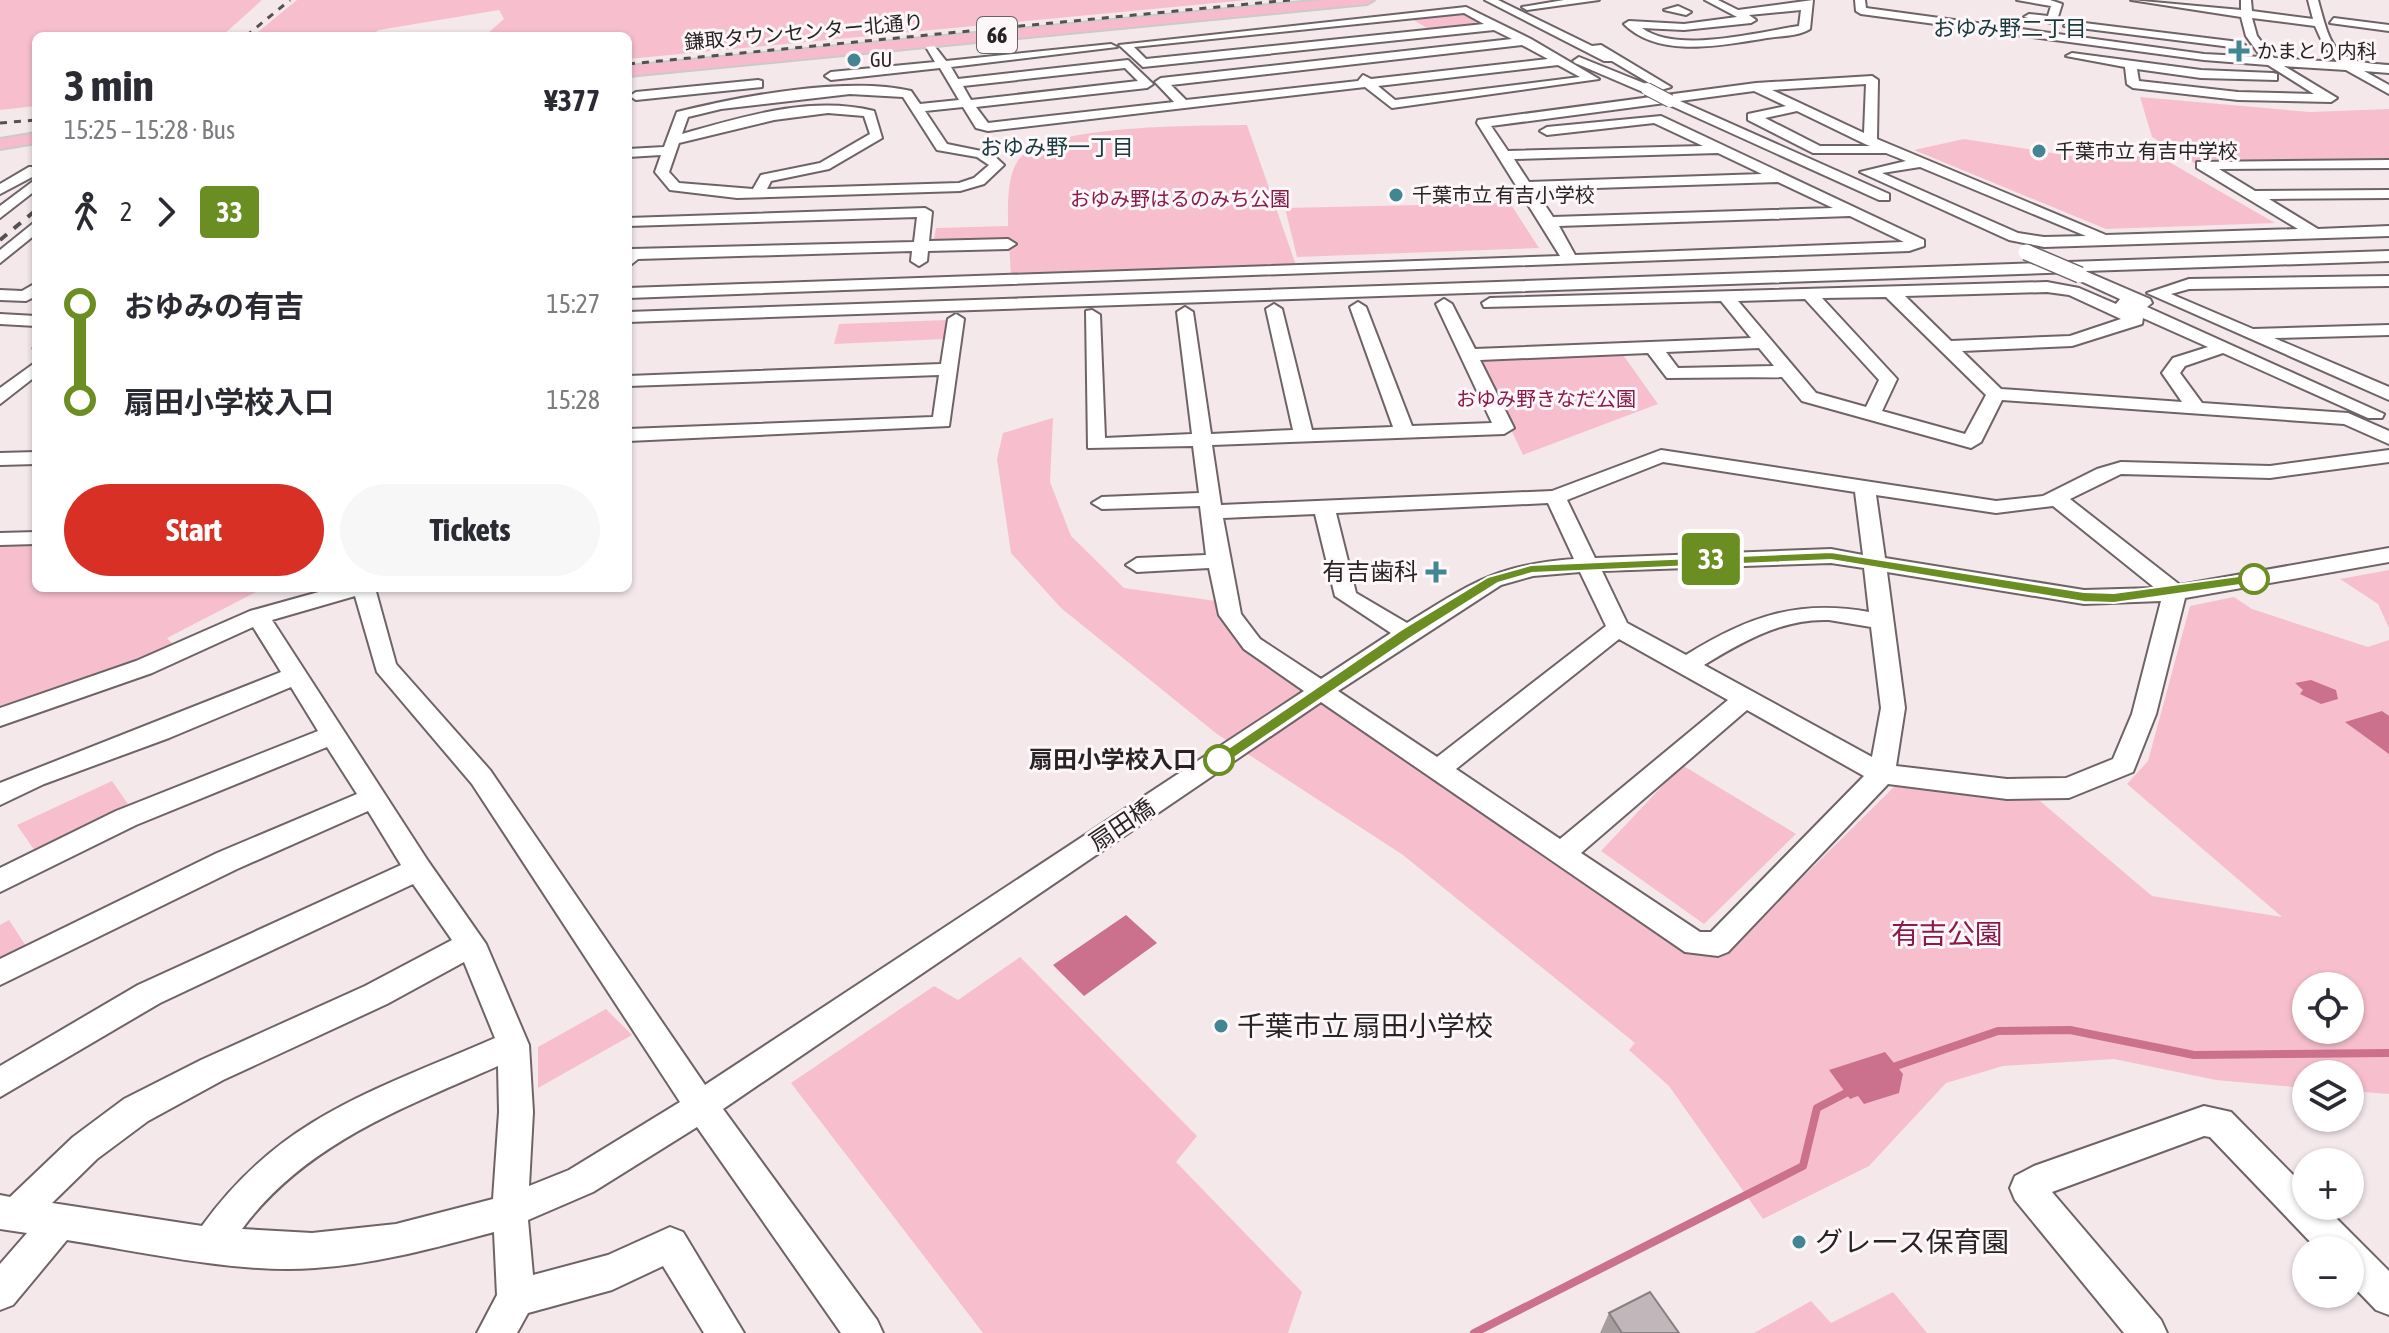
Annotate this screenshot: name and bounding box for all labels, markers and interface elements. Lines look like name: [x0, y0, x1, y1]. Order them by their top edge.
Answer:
street label: 鎌取タウンセンター北通り: [683, 10, 925, 53]
district label: おゆみ野二丁目: [1933, 15, 2087, 41]
road number: 66: [977, 17, 1017, 53]
place label: かまとり内科: [2257, 39, 2377, 62]
marker: かまとり内科: [2228, 40, 2250, 62]
place label: GU: [870, 48, 892, 71]
marker: GU: [845, 51, 863, 69]
text: 3 min: [64, 60, 154, 110]
text: ¥377: [544, 83, 600, 117]
text: 15:25 – 15:28 · Bus: [64, 115, 235, 145]
district label: おゆみ野一丁目: [980, 134, 1134, 160]
place label: 千葉市立 有吉中学校: [2055, 139, 2238, 162]
marker: 千葉市立 有吉中学校: [2030, 142, 2048, 160]
place label: 千葉市立 有吉小学校: [1412, 183, 1595, 206]
marker: 千葉市立 有吉小学校: [1387, 186, 1405, 204]
park label: おゆみ野はるのみち公園: [1070, 187, 1290, 210]
icon: walk: [64, 190, 108, 234]
icon: forward: [144, 190, 188, 234]
text: 33: [216, 196, 243, 228]
text: 2: [120, 197, 132, 227]
text: おゆみの有吉: [124, 289, 304, 323]
text: 15:27: [546, 289, 600, 319]
text: 扇田小学校入口: [124, 385, 334, 419]
text: 15:28: [546, 385, 600, 415]
park label: おゆみ野きなだ公園: [1456, 387, 1636, 410]
button: Start: [64, 484, 324, 576]
button: Tickets: [340, 484, 600, 576]
line badge: 33: [1675, 533, 1747, 585]
text: 33: [1698, 543, 1724, 575]
place label: 有吉歯科: [1322, 558, 1418, 585]
marker: 有吉歯科: [1425, 561, 1447, 583]
unlabelled marker: [2239, 564, 2269, 594]
marker: 扇田小学校入口: [1204, 745, 1234, 775]
place label: 扇田小学校入口: [1029, 746, 1197, 773]
street label: 扇田橋: [1084, 793, 1159, 856]
park label: 有吉公園: [1891, 918, 2003, 950]
map controls: [2292, 972, 2364, 1308]
button: locate: [2292, 972, 2364, 1044]
place label: 千葉市立 扇田小学校: [1237, 1010, 1493, 1042]
marker: 千葉市立 扇田小学校: [1212, 1017, 1230, 1035]
button: layers: [2292, 1060, 2364, 1132]
button: +: [2292, 1148, 2364, 1220]
place label: グレース保育園: [1815, 1226, 2010, 1258]
marker: グレース保育園: [1790, 1233, 1808, 1251]
button: −: [2292, 1236, 2364, 1308]

